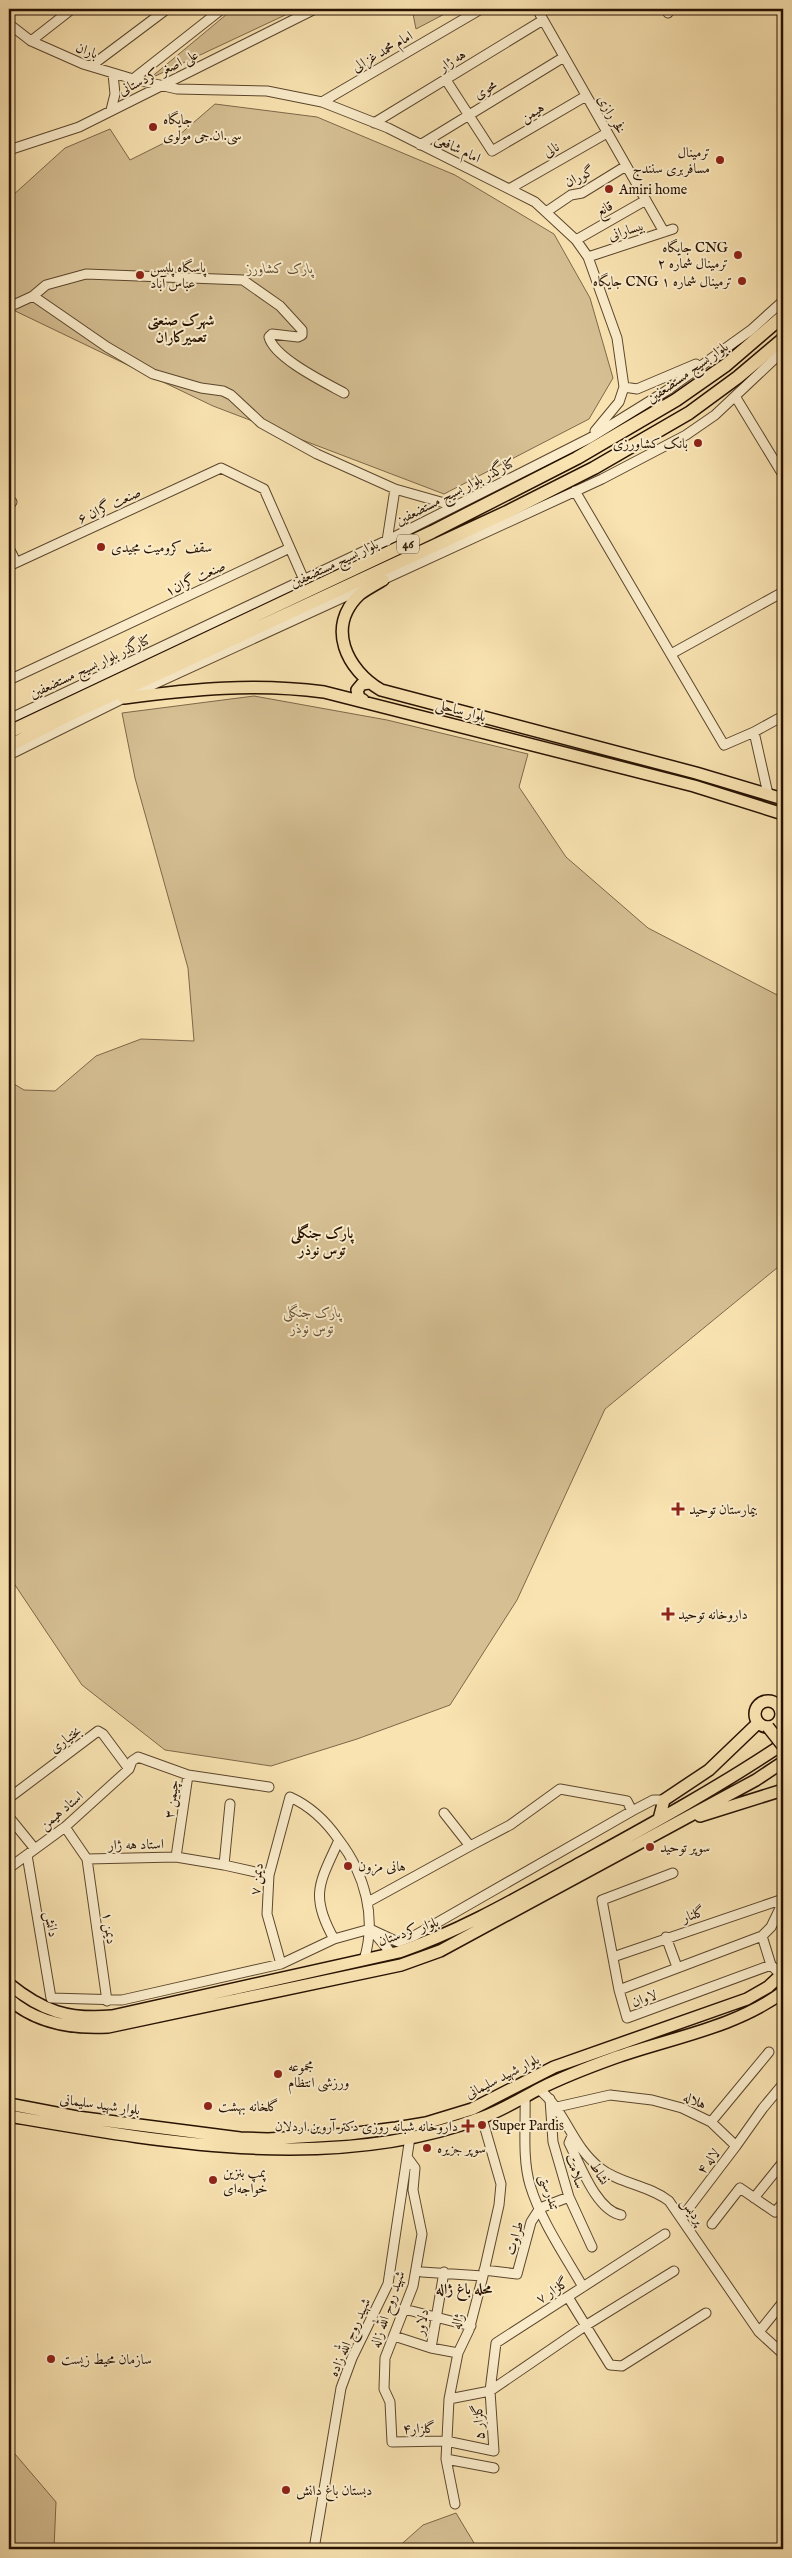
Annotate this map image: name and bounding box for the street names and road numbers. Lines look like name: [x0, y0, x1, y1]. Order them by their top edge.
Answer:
street label: امام محمد غزالی: [349, 27, 418, 79]
street label: باران: [73, 38, 101, 63]
street label: علی اصغر کردستانی: [116, 46, 201, 100]
street label: هه ژار: [434, 46, 470, 77]
street label: محوی: [471, 76, 501, 104]
street label: فخر رازی: [593, 92, 629, 137]
street label: هیمن: [517, 99, 548, 127]
street label: امام شافعی: [430, 130, 483, 170]
street label: نالی: [540, 138, 563, 162]
street label: گوران: [562, 162, 597, 192]
street label: قانع: [593, 197, 618, 224]
street label: بیسارانی: [606, 217, 647, 245]
street label: بلوار بسیج مستضعفین: [643, 338, 734, 410]
street label: کنارگذر بلوار بسیج مستضعفین: [392, 452, 520, 533]
street label: صنعت گران ۶: [74, 483, 144, 528]
road number: 46: [397, 534, 419, 554]
street label: بلوار بسیج مستضعفین: [287, 535, 383, 595]
street label: صنعت گران۱: [162, 556, 229, 601]
street label: کنارگذر بلوار بسیج مستضعفین: [26, 629, 155, 706]
street label: بلوار ساحلی: [434, 696, 488, 726]
street label: بختیاری: [46, 1722, 85, 1757]
street label: چیمن ۳: [160, 1779, 184, 1820]
street label: استاد هیمن: [36, 1787, 87, 1834]
street label: استاد هه ژار: [106, 1836, 164, 1855]
street label: دیمن ۷: [246, 1862, 268, 1896]
street label: گلنار: [678, 1903, 707, 1928]
street label: دانش: [40, 1910, 62, 1938]
street label: دیمن ۱: [98, 1911, 120, 1945]
street label: بلوار کردستان: [376, 1913, 441, 1951]
street label: لاوان: [629, 1986, 659, 2012]
street label: بلوار شهید سلیمانی: [462, 2050, 543, 2103]
street label: هلاله: [680, 2088, 709, 2114]
street label: بلوار شهید سلیمانی: [59, 2090, 141, 2120]
street label: لاله ۴: [693, 2145, 724, 2178]
street label: سلامت: [561, 2152, 589, 2191]
street label: نشاط: [585, 2159, 613, 2188]
street label: تندرستی: [534, 2172, 564, 2213]
street label: پردیس: [676, 2194, 709, 2230]
street label: طراوت: [502, 2219, 528, 2257]
street label: شهید روح الله زاله: [363, 2267, 412, 2351]
street label: گلزار ۷: [533, 2274, 572, 2308]
street label: شهید روح الله زاده: [322, 2294, 378, 2381]
street label: دلاور: [410, 2307, 433, 2339]
street label: ژاله: [447, 2311, 469, 2332]
street label: گلزار ۵: [469, 2404, 489, 2440]
street label: گلزار۴: [403, 2420, 435, 2438]

